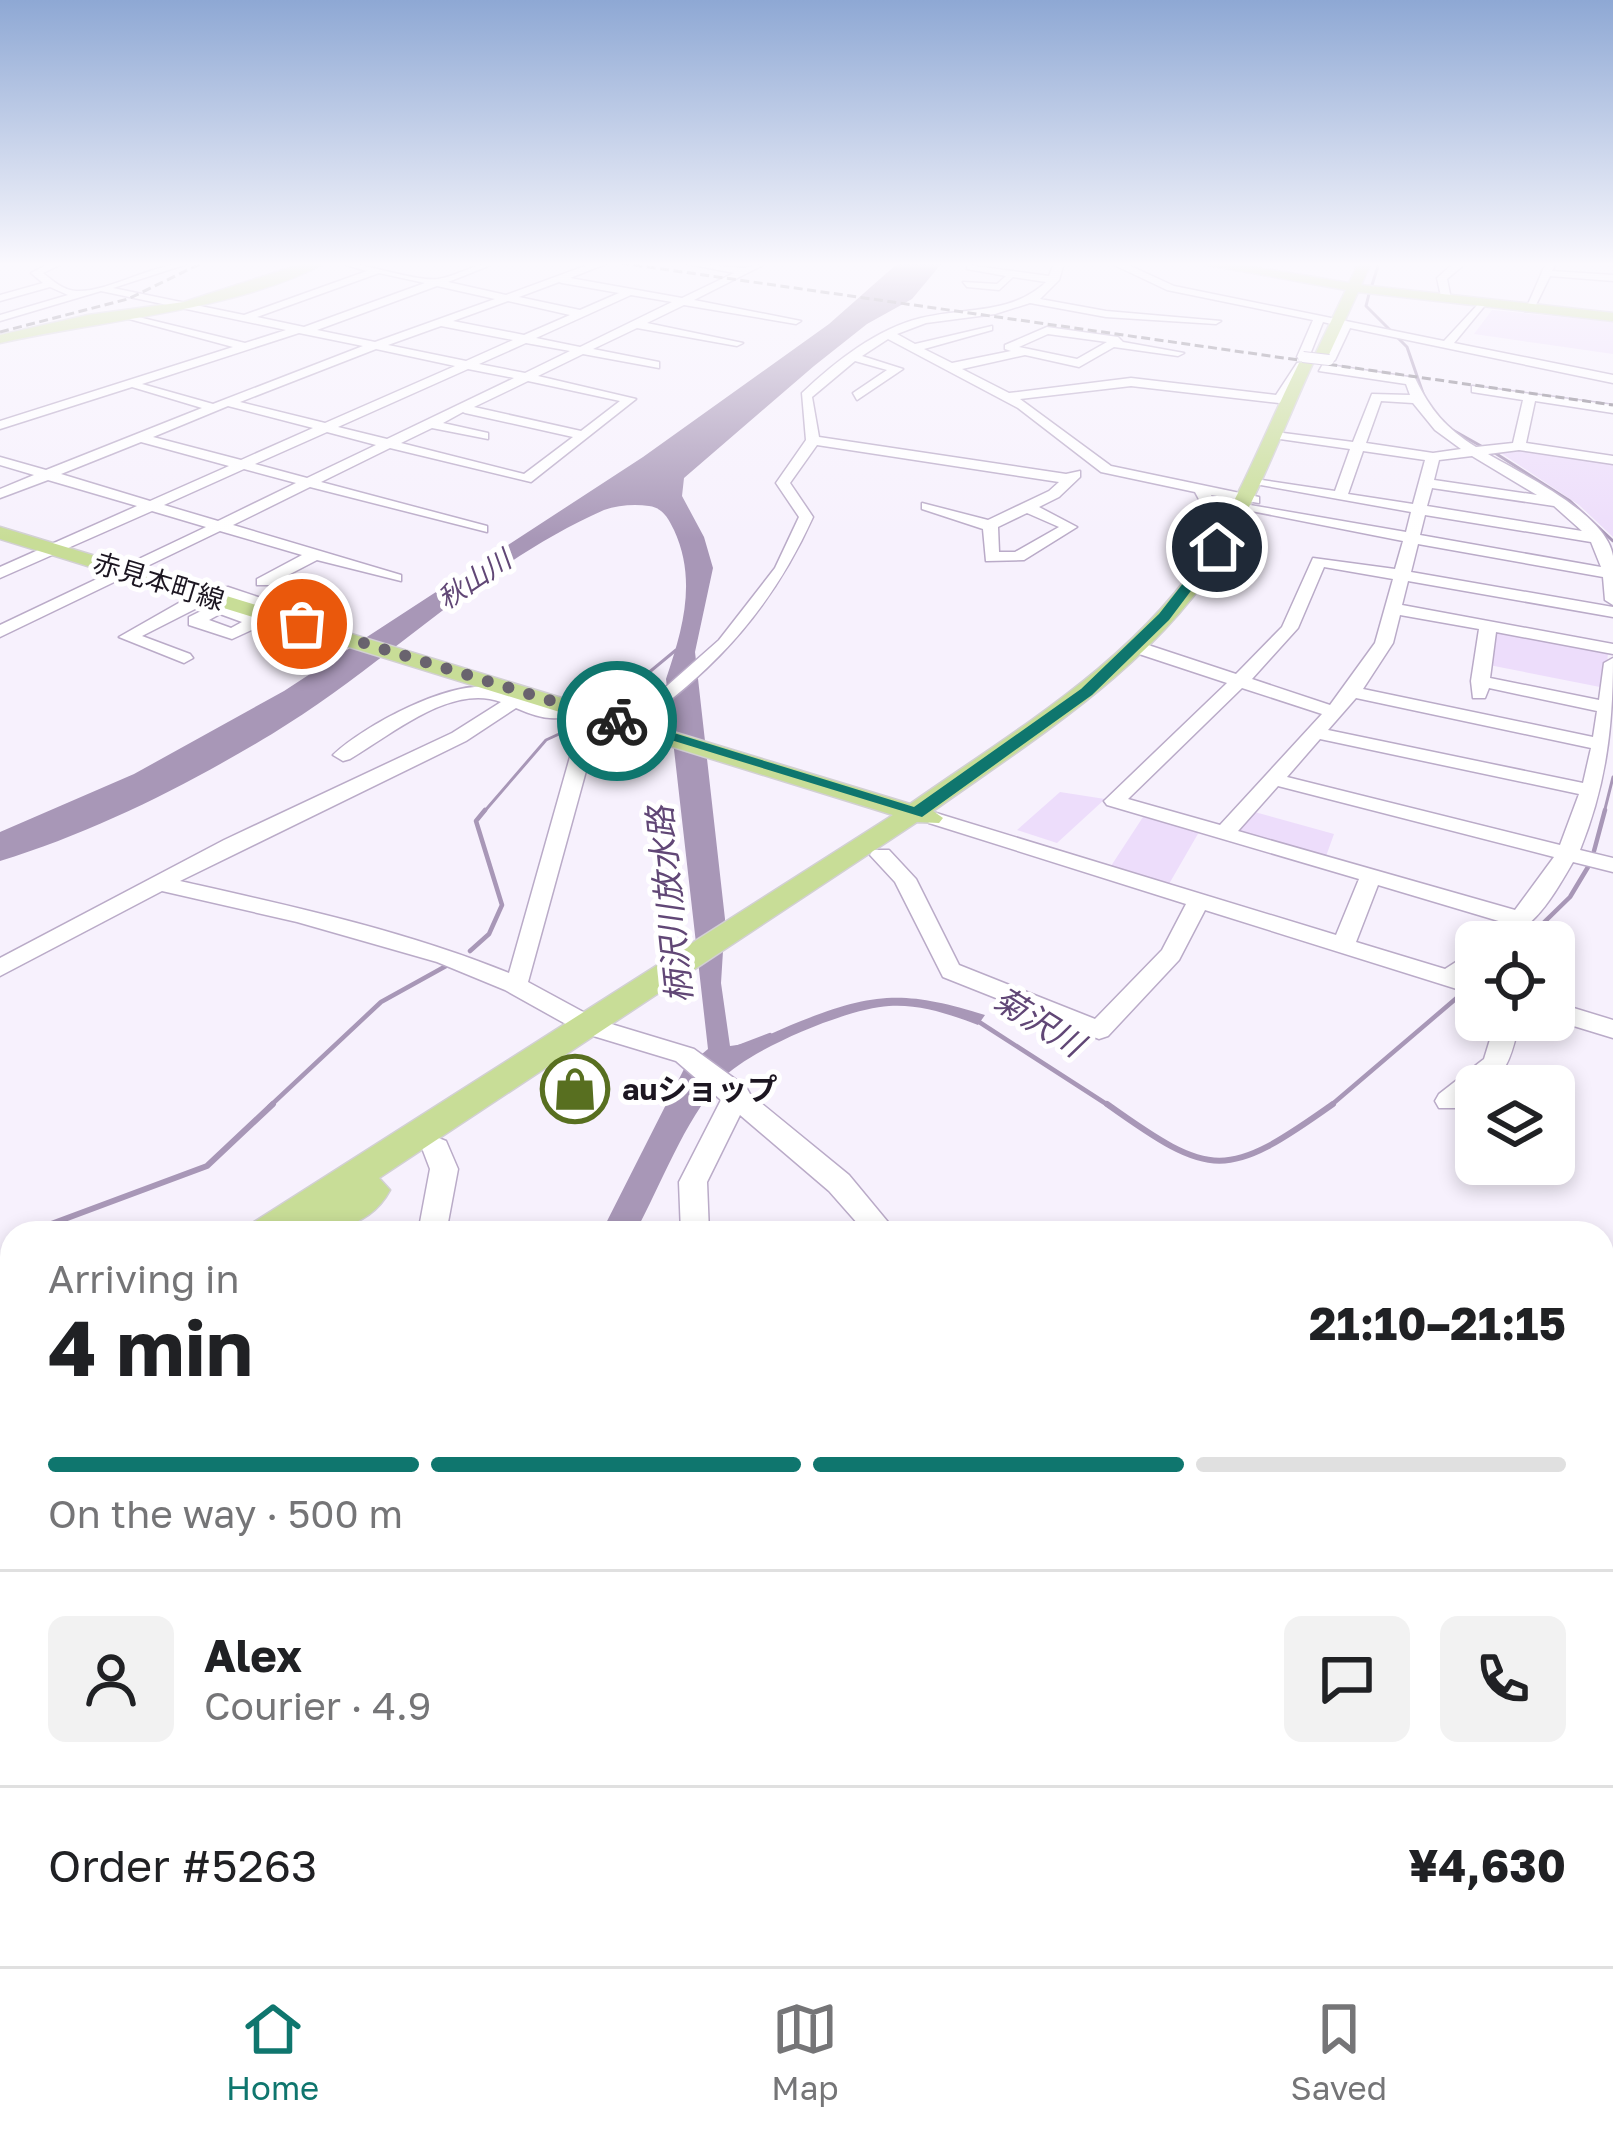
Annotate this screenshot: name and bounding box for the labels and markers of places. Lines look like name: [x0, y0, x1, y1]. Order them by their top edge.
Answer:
pin: [1166, 496, 1268, 598]
pin: [251, 573, 353, 675]
shop icon: auショップ: [540, 1054, 610, 1124]
place label: auショップ: [622, 1071, 777, 1107]

